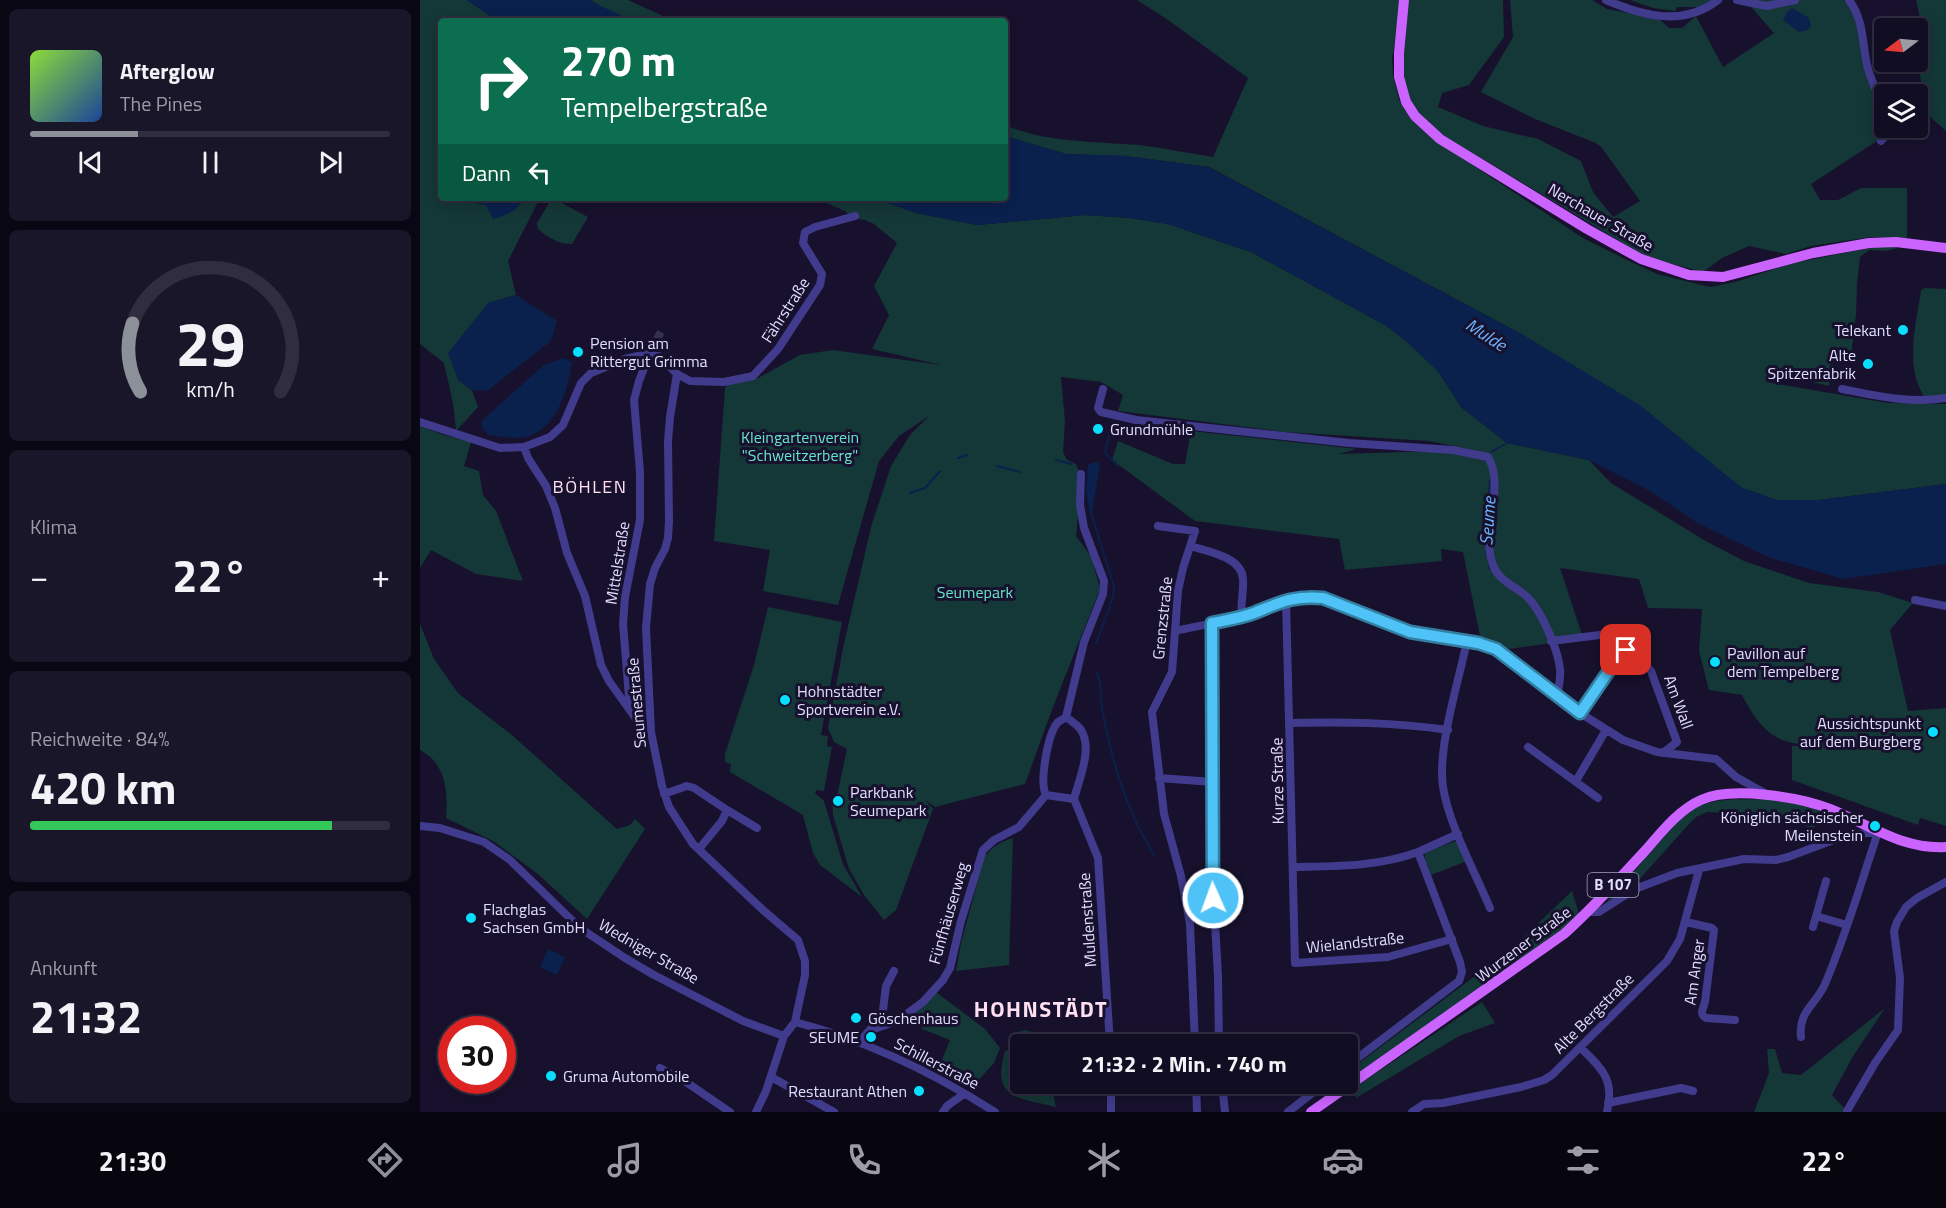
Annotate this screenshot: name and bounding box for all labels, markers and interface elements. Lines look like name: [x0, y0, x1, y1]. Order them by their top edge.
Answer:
north arrow: [1874, 18, 1928, 72]
map controls: [1874, 18, 1928, 138]
text: 270 m: [561, 28, 676, 92]
icon: right: [462, 42, 540, 120]
text: Afterglow: [120, 54, 215, 88]
button: layers: [1874, 84, 1928, 138]
text: Tempelbergstraße: [561, 86, 768, 127]
text: The Pines: [120, 88, 202, 119]
icon: previous: [74, 146, 107, 179]
icon: pause: [194, 146, 227, 179]
icon: next: [314, 146, 347, 179]
text: Dann: [462, 156, 511, 190]
icon: left: [523, 156, 556, 189]
street label: Nerchauer Straße: [1544, 177, 1658, 257]
street label: Fährstraße: [755, 272, 815, 348]
text: 29: [175, 296, 245, 391]
water label: Mulde: [1460, 311, 1514, 359]
place label: Telekant: [1834, 318, 1891, 342]
marker: Telekant: [1896, 323, 1910, 337]
place label: Pension am Rittergut Grimma: [590, 331, 708, 373]
place label: Alte Spitzenfabrik: [1767, 343, 1856, 385]
marker: Pension am Rittergut Grimma: [571, 345, 585, 359]
marker: Alte Spitzenfabrik: [1861, 357, 1875, 371]
text: km/h: [186, 374, 234, 406]
place label: Grundmühle: [1110, 417, 1193, 441]
marker: Grundmühle: [1091, 422, 1105, 436]
park label: Kleingartenverein "Schweitzerberg": [741, 425, 859, 467]
district label: BÖHLEN: [553, 473, 627, 500]
water label: Seume: [1472, 494, 1503, 546]
text: Klima: [30, 511, 77, 542]
street label: Mittelstraße: [599, 520, 635, 606]
text: 22°: [172, 541, 248, 609]
text: −: [30, 551, 48, 601]
text: +: [372, 551, 390, 601]
street label: Grenzstraße: [1146, 575, 1178, 661]
park label: Seumepark: [937, 580, 1014, 604]
pin: [1600, 624, 1651, 675]
icon: arrive: [1609, 633, 1642, 666]
place label: Pavillon auf dem Tempelberg: [1727, 641, 1839, 683]
marker: Pavillon auf dem Tempelberg: [1708, 655, 1722, 669]
street label: Seumestraße: [620, 657, 652, 749]
street label: Am Wall: [1658, 672, 1700, 732]
place label: Hohnstädter Sportverein e.V.: [797, 679, 901, 721]
marker: Hohnstädter Sportverein e.V.: [778, 693, 792, 707]
place label: Aussichtspunkt auf dem Burgberg: [1800, 711, 1921, 753]
text: Reichweite · 84%: [30, 723, 169, 754]
marker: Aussichtspunkt auf dem Burgberg: [1926, 725, 1940, 739]
street label: Kurze Straße: [1264, 737, 1290, 825]
text: 420 km: [30, 753, 176, 821]
place label: Parkbank Seumepark: [850, 780, 927, 822]
marker: Parkbank Seumepark: [831, 794, 845, 808]
place label: Königlich sächsischer Meilenstein: [1720, 805, 1863, 847]
marker: Königlich sächsischer Meilenstein: [1868, 819, 1882, 833]
street label: Fünfhäuserweg: [922, 859, 974, 967]
position arrow: [1181, 866, 1245, 930]
street label: Muldenstraße: [1072, 872, 1102, 968]
road number: B 107: [1588, 873, 1638, 897]
place label: Flachglas Sachsen GmbH: [483, 897, 585, 939]
street label: Wurzener Straße: [1470, 900, 1576, 988]
marker: Flachglas Sachsen GmbH: [464, 911, 478, 925]
street label: Wedniger Straße: [594, 912, 704, 990]
street label: Wielandstraße: [1305, 925, 1405, 959]
street label: Am Anger: [1677, 937, 1711, 1007]
text: Ankunft: [30, 952, 97, 983]
street label: Alte Bergstraße: [1547, 967, 1639, 1059]
text: 21:32: [30, 982, 142, 1050]
district label: HOHNSTÄDT: [974, 992, 1108, 1026]
place label: Göschenhaus: [868, 1006, 959, 1030]
marker: Göschenhaus: [849, 1011, 863, 1025]
speed limit sign: 30: [438, 1016, 516, 1094]
place label: SEUME: [809, 1025, 859, 1049]
marker: SEUME: [864, 1030, 878, 1044]
street label: Schillerstraße: [890, 1031, 984, 1095]
text: 21:32 · 2 Min. · 740 m: [1081, 1047, 1287, 1081]
place label: Gruma Automobile: [563, 1064, 689, 1088]
marker: Gruma Automobile: [544, 1069, 558, 1083]
place label: Restaurant Athen: [788, 1079, 907, 1103]
marker: Restaurant Athen: [912, 1084, 926, 1098]
icon: directions: [364, 1139, 406, 1181]
icon: music: [604, 1139, 646, 1181]
icon: phone: [843, 1139, 885, 1181]
icon: climate: [1083, 1139, 1125, 1181]
icon: car: [1322, 1139, 1364, 1181]
icon: filters: [1562, 1139, 1604, 1181]
text: 21:30: [99, 1140, 166, 1181]
text: 22°: [1802, 1140, 1847, 1181]

